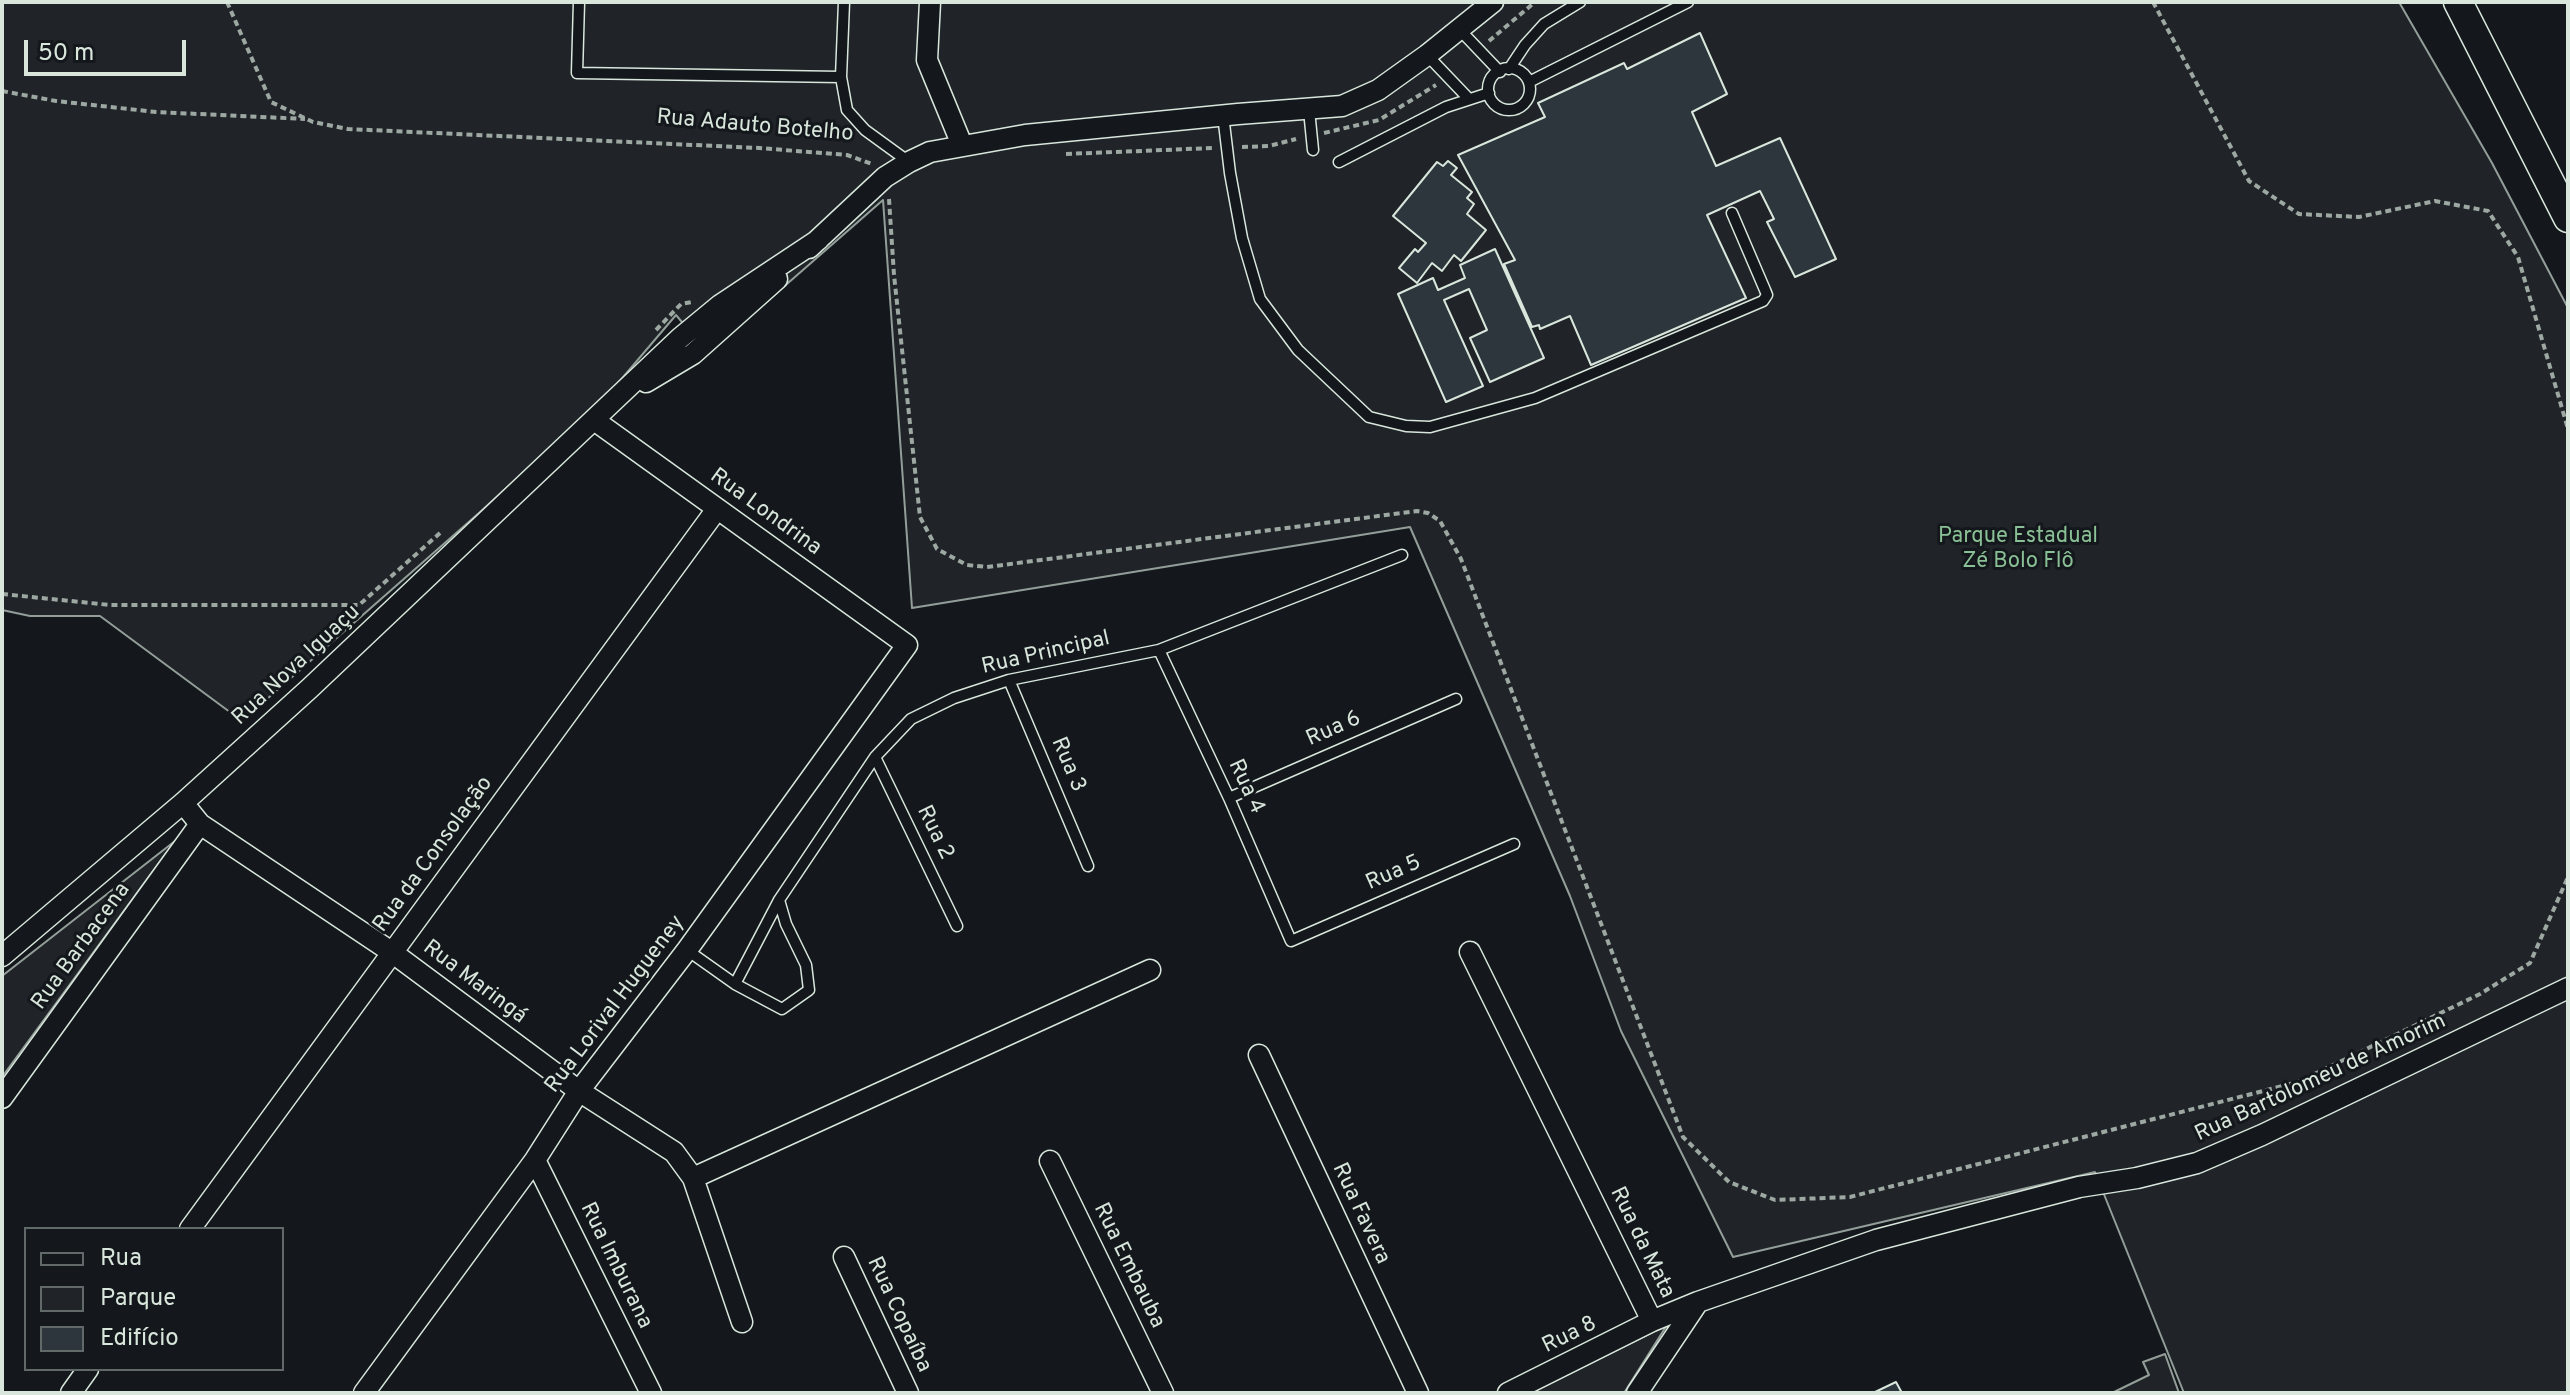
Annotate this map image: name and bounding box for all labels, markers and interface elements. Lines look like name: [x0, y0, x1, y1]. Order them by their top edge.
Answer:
scale bar: [28, 24, 190, 74]
text: 50 m: [38, 39, 94, 69]
street label: Rua Adauto Botelho: [655, 105, 855, 149]
street label: Rua Londrina: [704, 464, 826, 562]
park label: Parque Estadual Zé Bolo Flô: [1938, 525, 2098, 576]
street label: Rua Nova Iguaçu: [228, 600, 366, 732]
street label: Rua Principal: [979, 626, 1113, 682]
street label: Rua 6: [1303, 706, 1365, 754]
street label: Rua 3: [1044, 734, 1090, 796]
street label: Rua 4: [1221, 755, 1269, 819]
street label: Rua da Consolação: [369, 772, 499, 938]
street label: Rua 2: [910, 802, 958, 864]
street label: Rua 5: [1362, 850, 1426, 898]
street label: Rua Barbacena: [27, 878, 137, 1016]
street label: Rua Lorival Hugueney: [541, 911, 691, 1099]
street label: Rua Maringá: [417, 935, 531, 1031]
street label: Rua Bartolomeu de Amorim: [2191, 1009, 2451, 1149]
street label: Rua Favera: [1325, 1159, 1395, 1269]
street label: Rua da Mata: [1603, 1183, 1679, 1303]
street label: Rua Imburana: [573, 1198, 657, 1334]
street label: Rua Embauba: [1086, 1199, 1170, 1333]
legend: [24, 1227, 284, 1371]
text: Rua: [100, 1244, 142, 1274]
street label: Rua Copaíba: [860, 1253, 936, 1377]
text: Parque: [100, 1284, 176, 1314]
street label: Rua 8: [1539, 1312, 1601, 1360]
text: Edifício: [100, 1324, 179, 1354]

